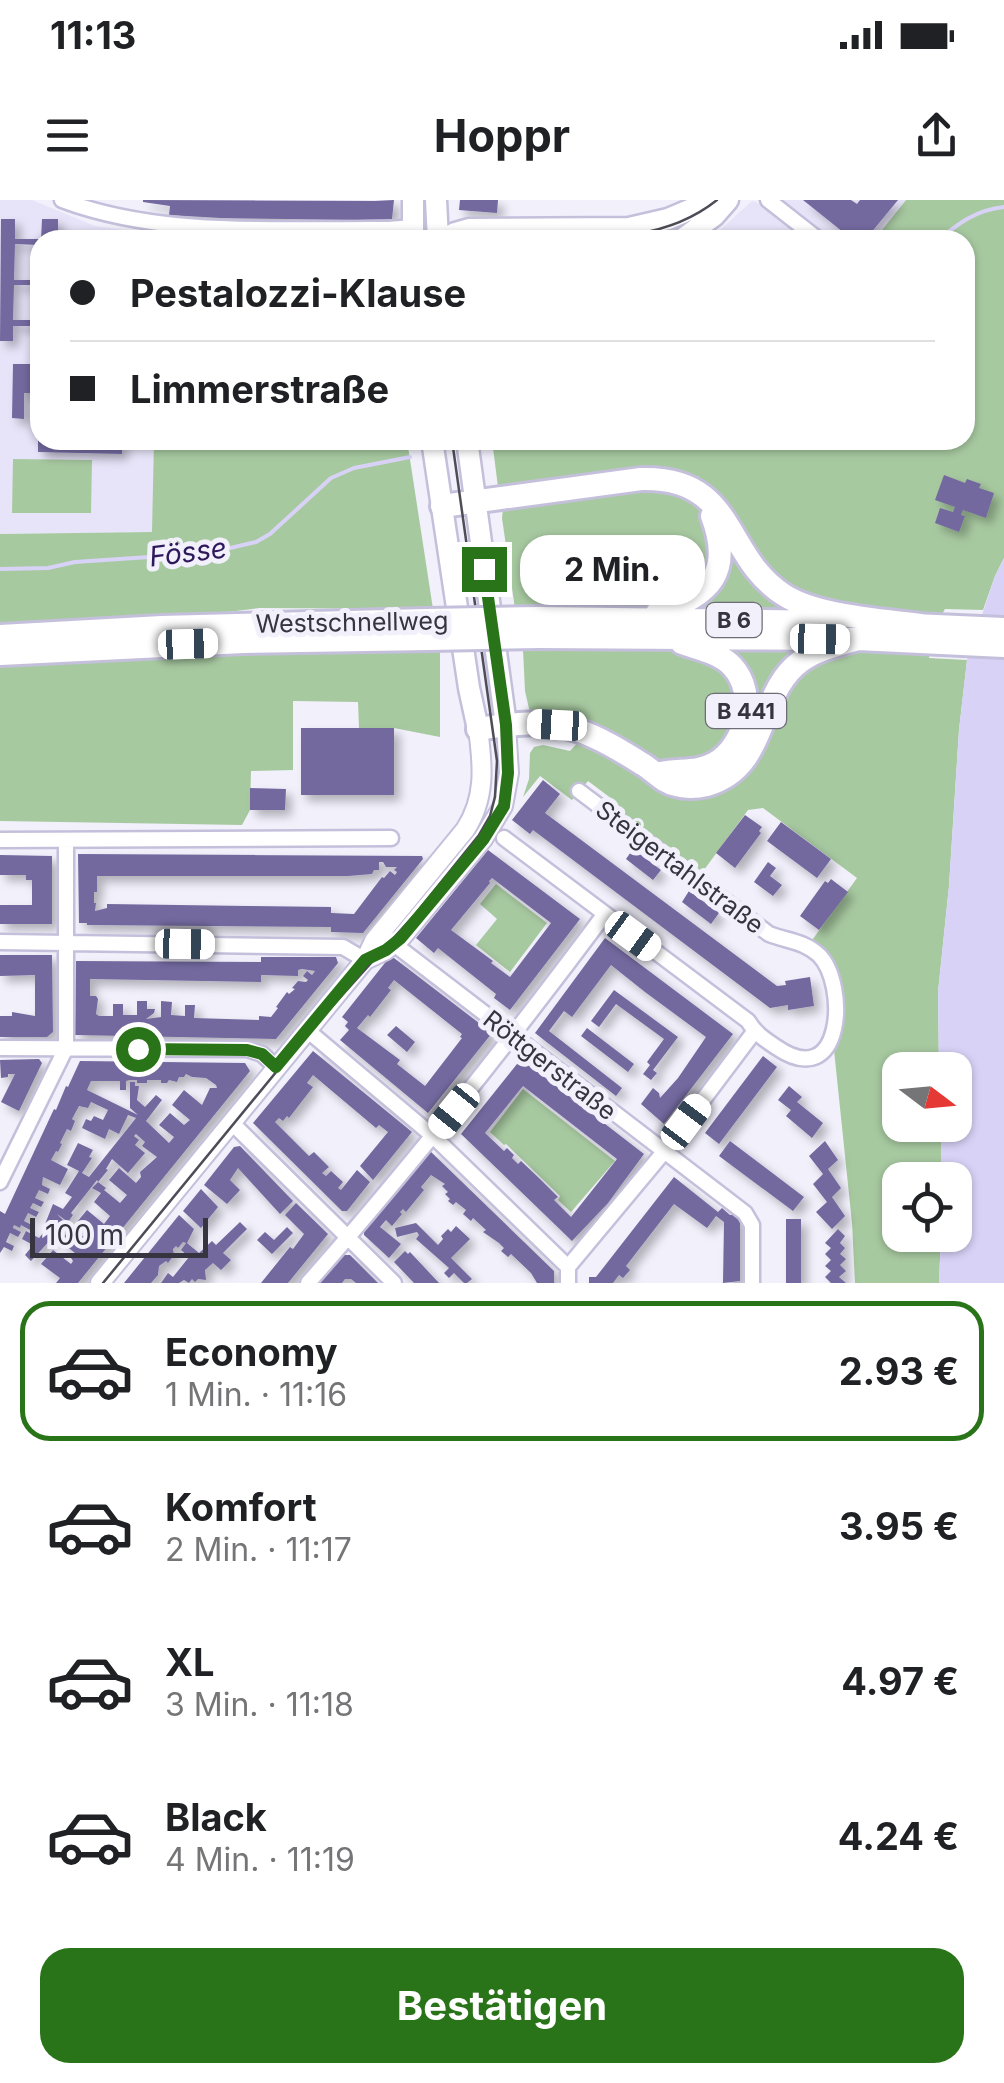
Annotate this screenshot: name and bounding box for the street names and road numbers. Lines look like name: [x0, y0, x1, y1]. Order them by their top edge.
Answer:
road number: B 6: [706, 603, 762, 637]
street label: Westschnellweg: [255, 605, 449, 639]
road number: B 441: [706, 694, 786, 728]
street label: Steigertahlstraße: [590, 794, 770, 940]
street label: Röttgerstraße: [478, 1004, 622, 1126]

